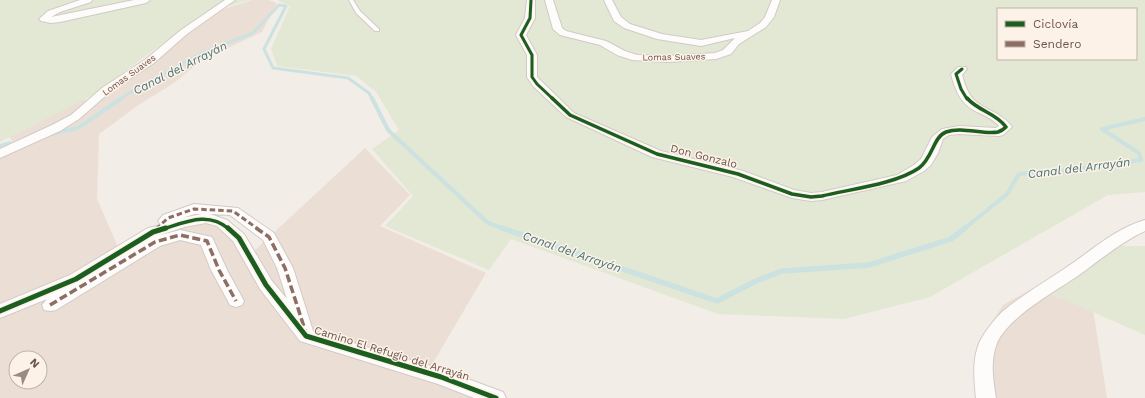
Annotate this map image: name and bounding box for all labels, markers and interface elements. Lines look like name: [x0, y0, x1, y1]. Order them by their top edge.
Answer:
legend: [997, 8, 1137, 60]
text: Ciclovía: [1033, 17, 1078, 31]
text: Sendero: [1033, 37, 1081, 51]
water label: Canal del Arrayán: [131, 38, 229, 98]
street label: Lomas Suaves: [642, 51, 706, 63]
street label: Lomas Suaves: [101, 52, 158, 98]
street label: Don Gonzalo: [669, 142, 739, 171]
water label: Canal del Arrayán: [1027, 155, 1131, 181]
water label: Canal del Arrayán: [521, 229, 623, 275]
street label: Camino El Refugio del Arrayán: [313, 324, 471, 383]
north arrow: [8, 350, 48, 390]
text: N: [27, 356, 42, 371]

